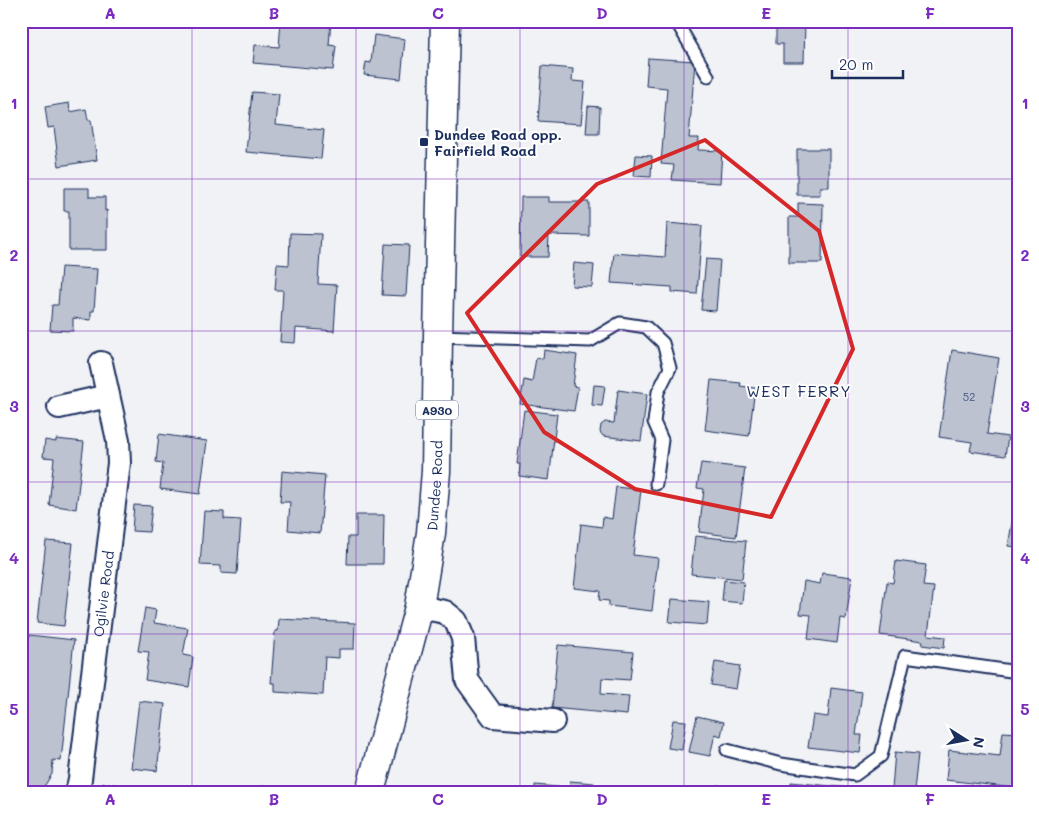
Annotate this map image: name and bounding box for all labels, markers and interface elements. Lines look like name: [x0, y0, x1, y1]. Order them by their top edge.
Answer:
text: A: [104, 2, 116, 23]
text: B: [269, 2, 279, 23]
text: C: [432, 2, 444, 23]
text: D: [596, 2, 608, 23]
text: E: [761, 2, 771, 23]
text: F: [925, 2, 935, 23]
scale bar: [832, 48, 903, 80]
text: 20 m: [839, 54, 873, 74]
text: 1: [10, 92, 18, 113]
text: 1: [1021, 92, 1029, 113]
place label: Dundee Road opp. Fairfield Road: [434, 125, 562, 160]
marker: Dundee Road opp. Fairfield Road: [418, 136, 430, 148]
text: 2: [10, 244, 19, 265]
text: 2: [1021, 244, 1030, 265]
district label: WEST FERRY: [746, 380, 852, 401]
house number: 52: [963, 389, 975, 404]
text: 3: [9, 395, 19, 416]
text: 3: [1020, 395, 1030, 416]
road number: A930: [416, 400, 458, 420]
street label: Dundee Road: [422, 440, 446, 531]
text: 4: [9, 547, 19, 568]
text: 4: [1020, 547, 1030, 568]
street label: Ogilvie Road: [88, 549, 118, 638]
text: 5: [9, 698, 19, 719]
text: 5: [1020, 698, 1030, 719]
north arrow: [942, 716, 992, 766]
text: N: [969, 736, 990, 750]
text: A: [104, 788, 116, 809]
text: B: [269, 788, 279, 809]
text: C: [432, 788, 444, 809]
text: D: [596, 788, 608, 809]
text: E: [761, 788, 771, 809]
text: F: [925, 788, 935, 809]

